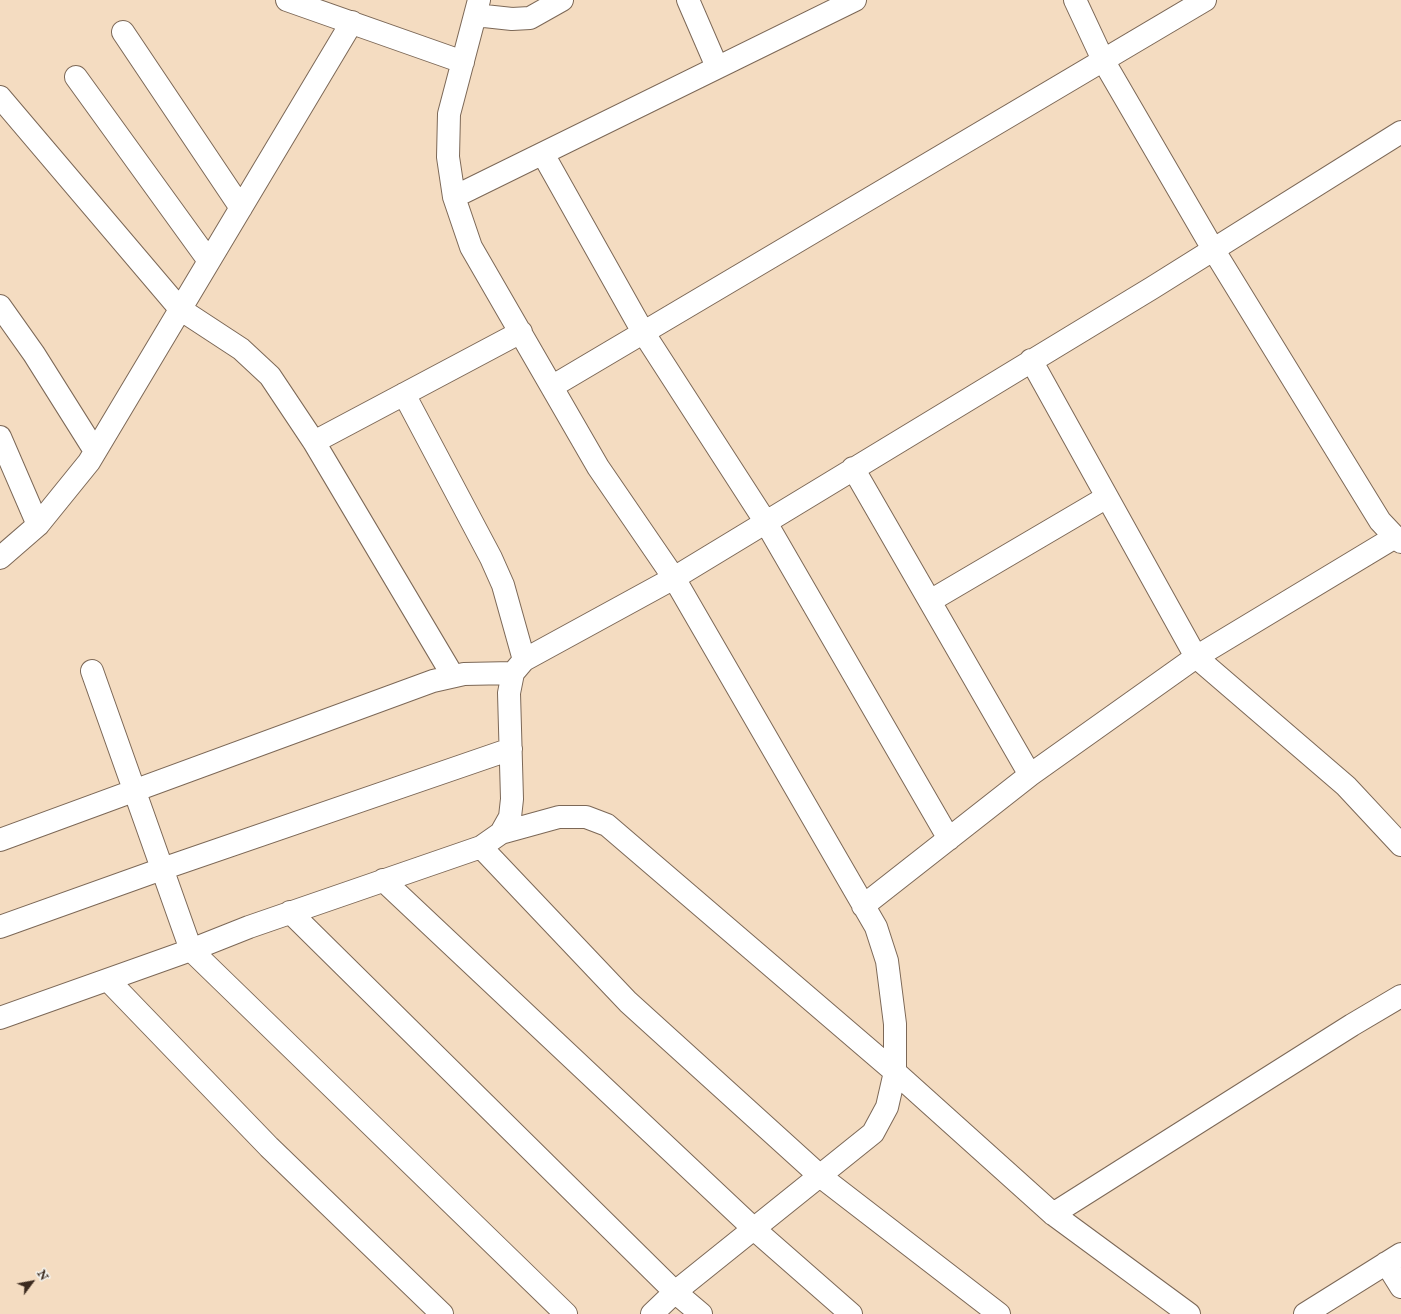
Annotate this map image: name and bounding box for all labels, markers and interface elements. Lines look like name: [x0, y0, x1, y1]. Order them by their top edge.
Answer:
north arrow: [12, 1262, 52, 1302]
text: N: [34, 1268, 51, 1283]

